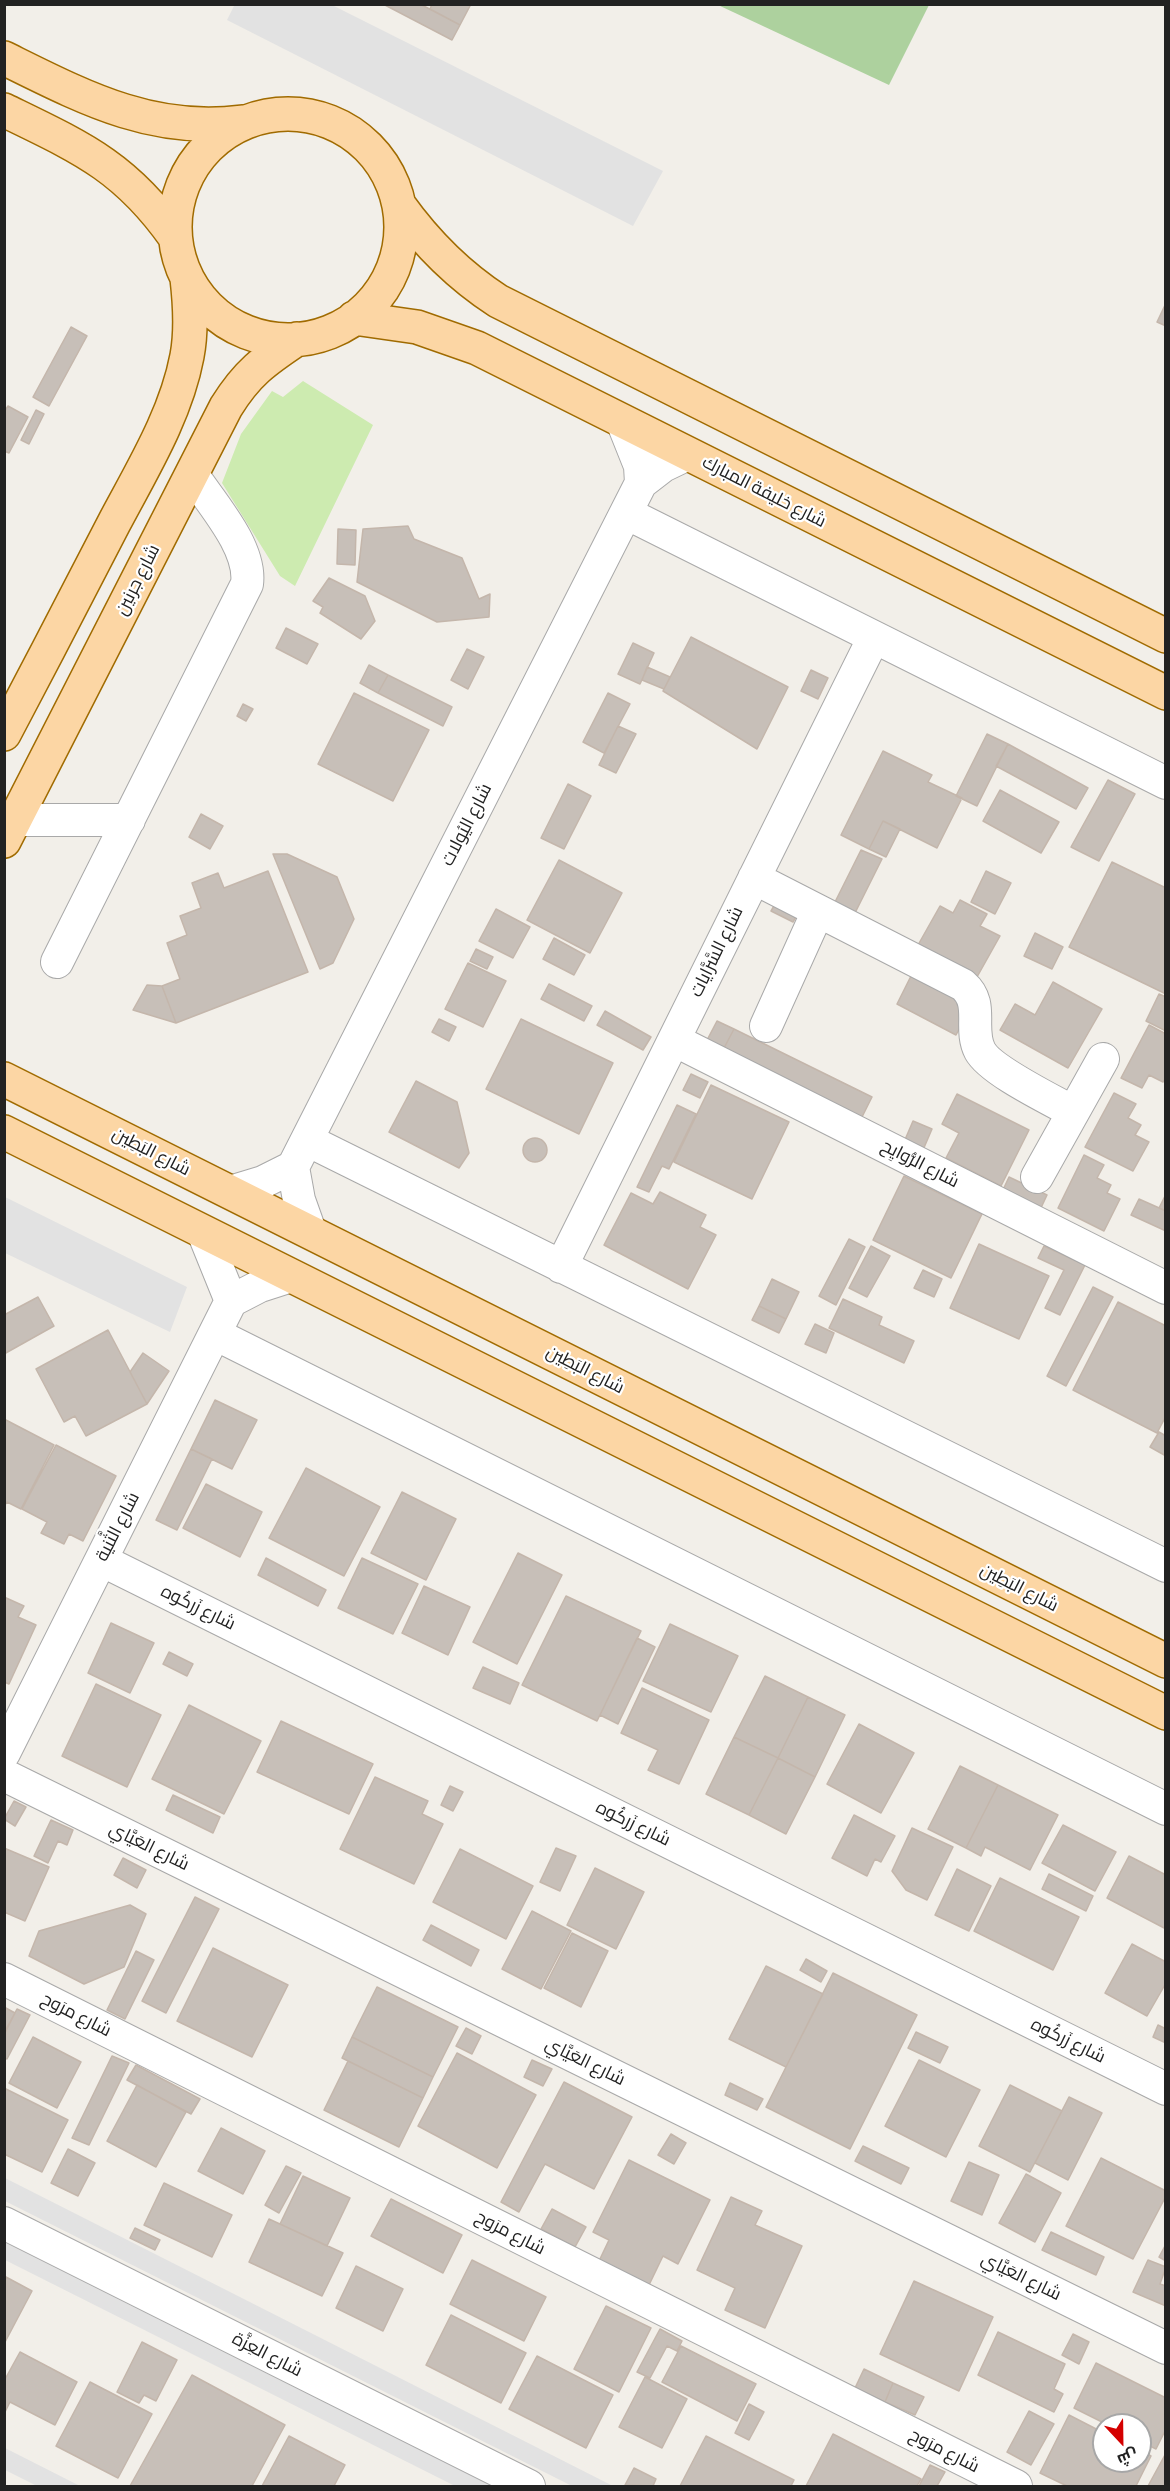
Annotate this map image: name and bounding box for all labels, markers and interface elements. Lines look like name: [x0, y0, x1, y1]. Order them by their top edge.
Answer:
street label: شارع خليفة المبارك: [698, 451, 830, 533]
street label: شارع جرنين: [111, 541, 165, 619]
street label: شارع اليُولات: [437, 780, 497, 870]
street label: شارع السَّرَّايات: [686, 903, 748, 1001]
street label: شارع البَطِين: [108, 1123, 194, 1181]
street label: شارع الرُّوايِح: [877, 1135, 963, 1193]
street label: شارع البَطِين: [542, 1341, 628, 1399]
street label: شارع الثَّنية: [91, 1489, 145, 1565]
street label: شارع البَطِين: [976, 1559, 1062, 1617]
street label: شارع زَركُوه: [157, 1581, 239, 1635]
street label: شارع زَركُوه: [592, 1797, 674, 1851]
street label: شارع العَيَّاي: [105, 1818, 193, 1876]
street label: شارع مرَوح: [37, 1988, 115, 2042]
street label: شارع زَركُوه: [1027, 2014, 1109, 2068]
street label: شارع العَيَّاي: [541, 2033, 629, 2091]
street label: شارع مرَوح: [471, 2206, 549, 2260]
street label: شارع العَيَّاي: [977, 2248, 1065, 2306]
street label: شارع العِزَّة: [228, 2328, 306, 2382]
north arrow: [1092, 2413, 1152, 2473]
street label: شارع مرَوح: [905, 2424, 983, 2478]
text: ش: [1114, 2444, 1142, 2472]

